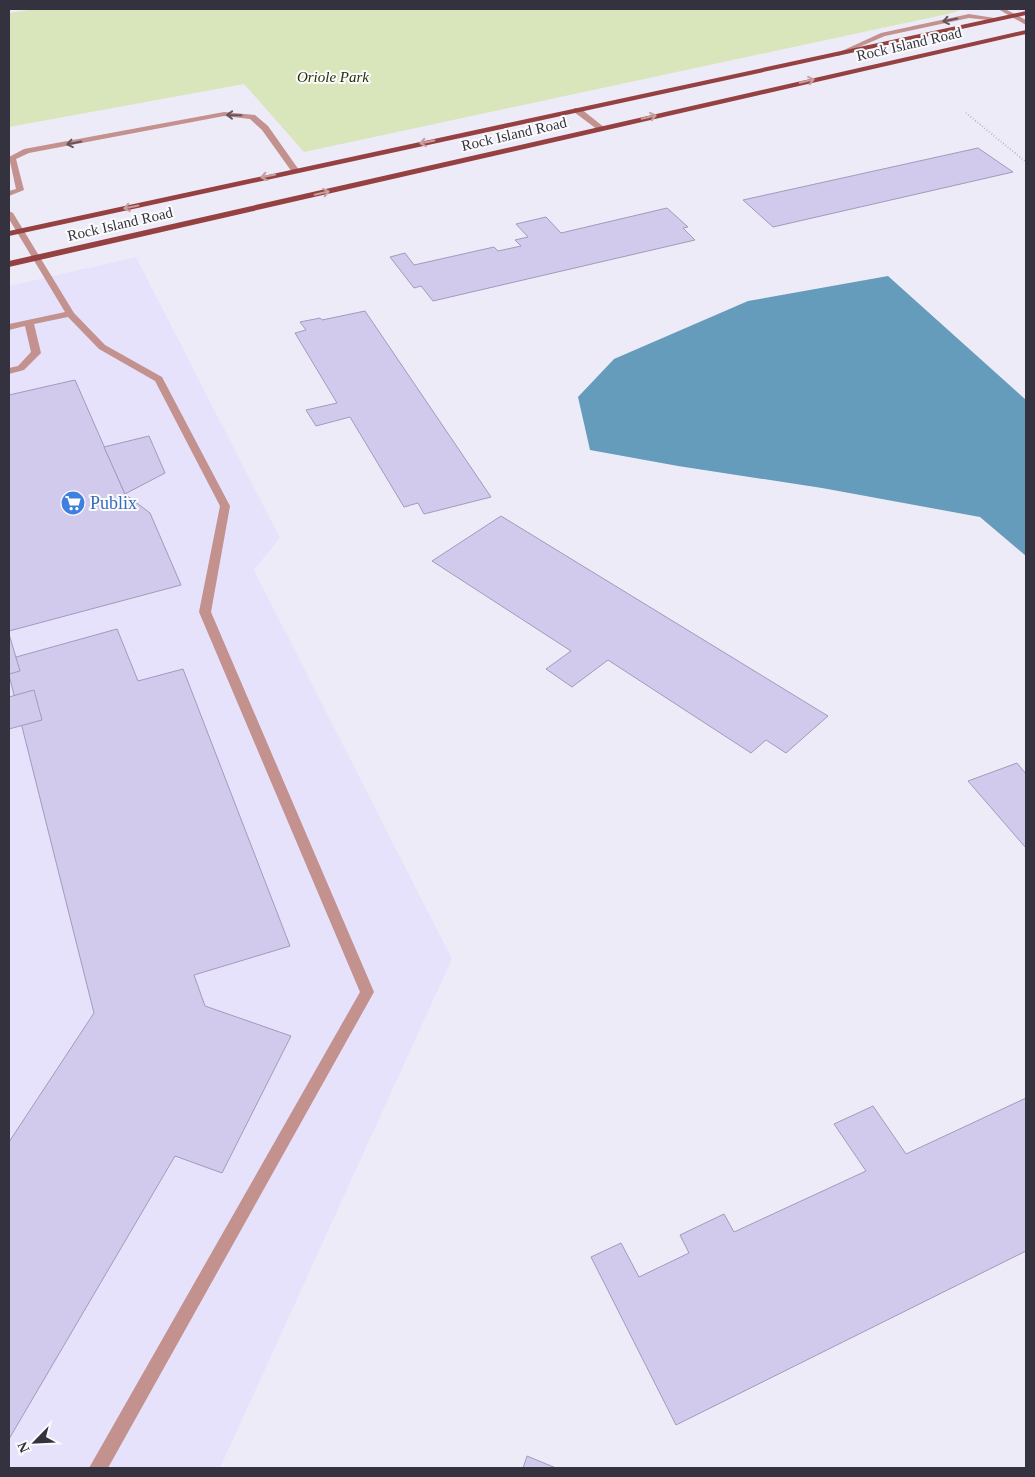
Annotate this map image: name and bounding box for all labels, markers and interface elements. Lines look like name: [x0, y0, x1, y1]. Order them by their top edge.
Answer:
one-way arrow: [942, 16, 958, 25]
street label: Rock Island Road: [855, 24, 964, 64]
park label: Oriole Park: [297, 69, 369, 85]
one-way arrow: [799, 76, 815, 86]
one-way arrow: [226, 110, 242, 119]
one-way arrow: [641, 112, 657, 121]
street label: Rock Island Road: [460, 114, 569, 154]
one-way arrow: [66, 138, 82, 148]
one-way arrow: [419, 138, 435, 148]
one-way arrow: [260, 172, 276, 181]
one-way arrow: [313, 188, 329, 197]
one-way arrow: [123, 202, 139, 212]
street label: Rock Island Road: [66, 204, 175, 244]
supermarket icon: Publix: [60, 490, 86, 516]
place label: Publix: [90, 493, 137, 513]
north arrow: [10, 1417, 60, 1467]
text: N: [15, 1439, 32, 1455]

